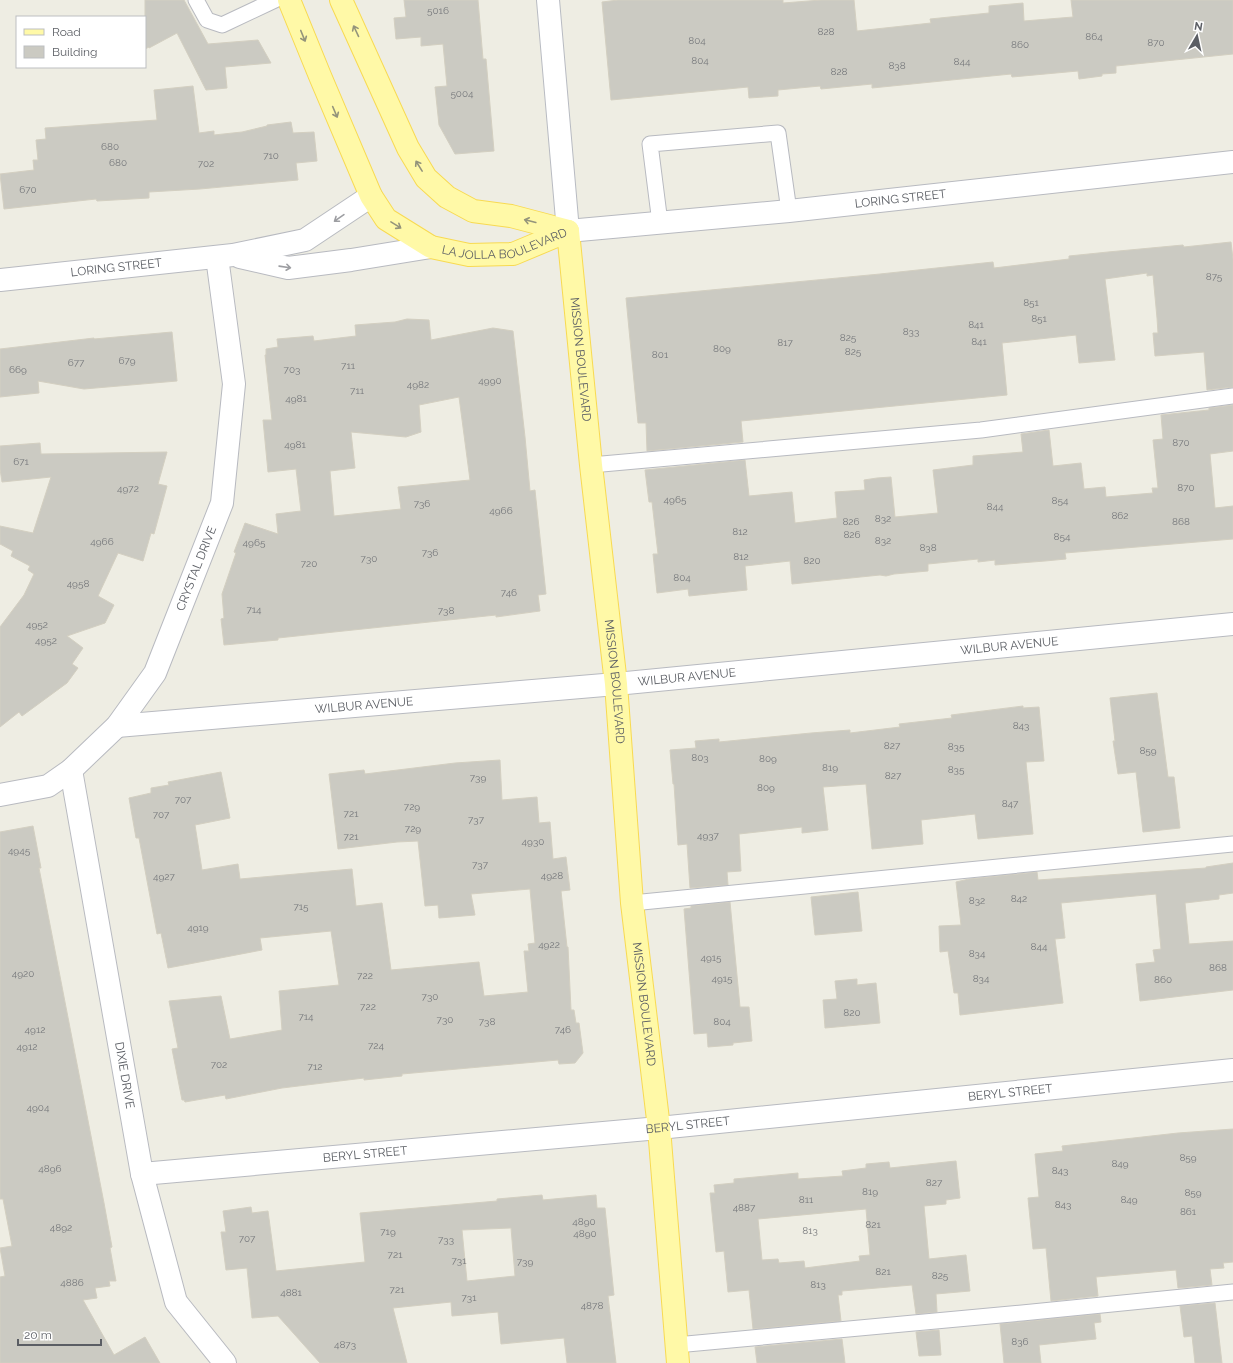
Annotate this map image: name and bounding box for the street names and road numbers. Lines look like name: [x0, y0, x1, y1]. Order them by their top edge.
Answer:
street label: LORING STREET: [854, 187, 947, 211]
street label: LA JOLLA BOULEVARD: [441, 225, 570, 262]
street label: LORING STREET: [70, 256, 163, 279]
street label: MISSION BOULEVARD: [568, 297, 594, 423]
street label: CRYSTAL DRIVE: [173, 524, 219, 613]
street label: MISSION BOULEVARD: [602, 619, 627, 745]
street label: WILBUR AVENUE: [960, 634, 1059, 657]
street label: WILBUR AVENUE: [637, 665, 737, 689]
street label: WILBUR AVENUE: [314, 694, 414, 716]
street label: MISSION BOULEVARD: [630, 941, 659, 1067]
street label: DIXIE DRIVE: [112, 1041, 137, 1110]
street label: BERYL STREET: [967, 1081, 1054, 1104]
street label: BERYL STREET: [645, 1114, 731, 1136]
street label: BERYL STREET: [322, 1143, 409, 1165]

